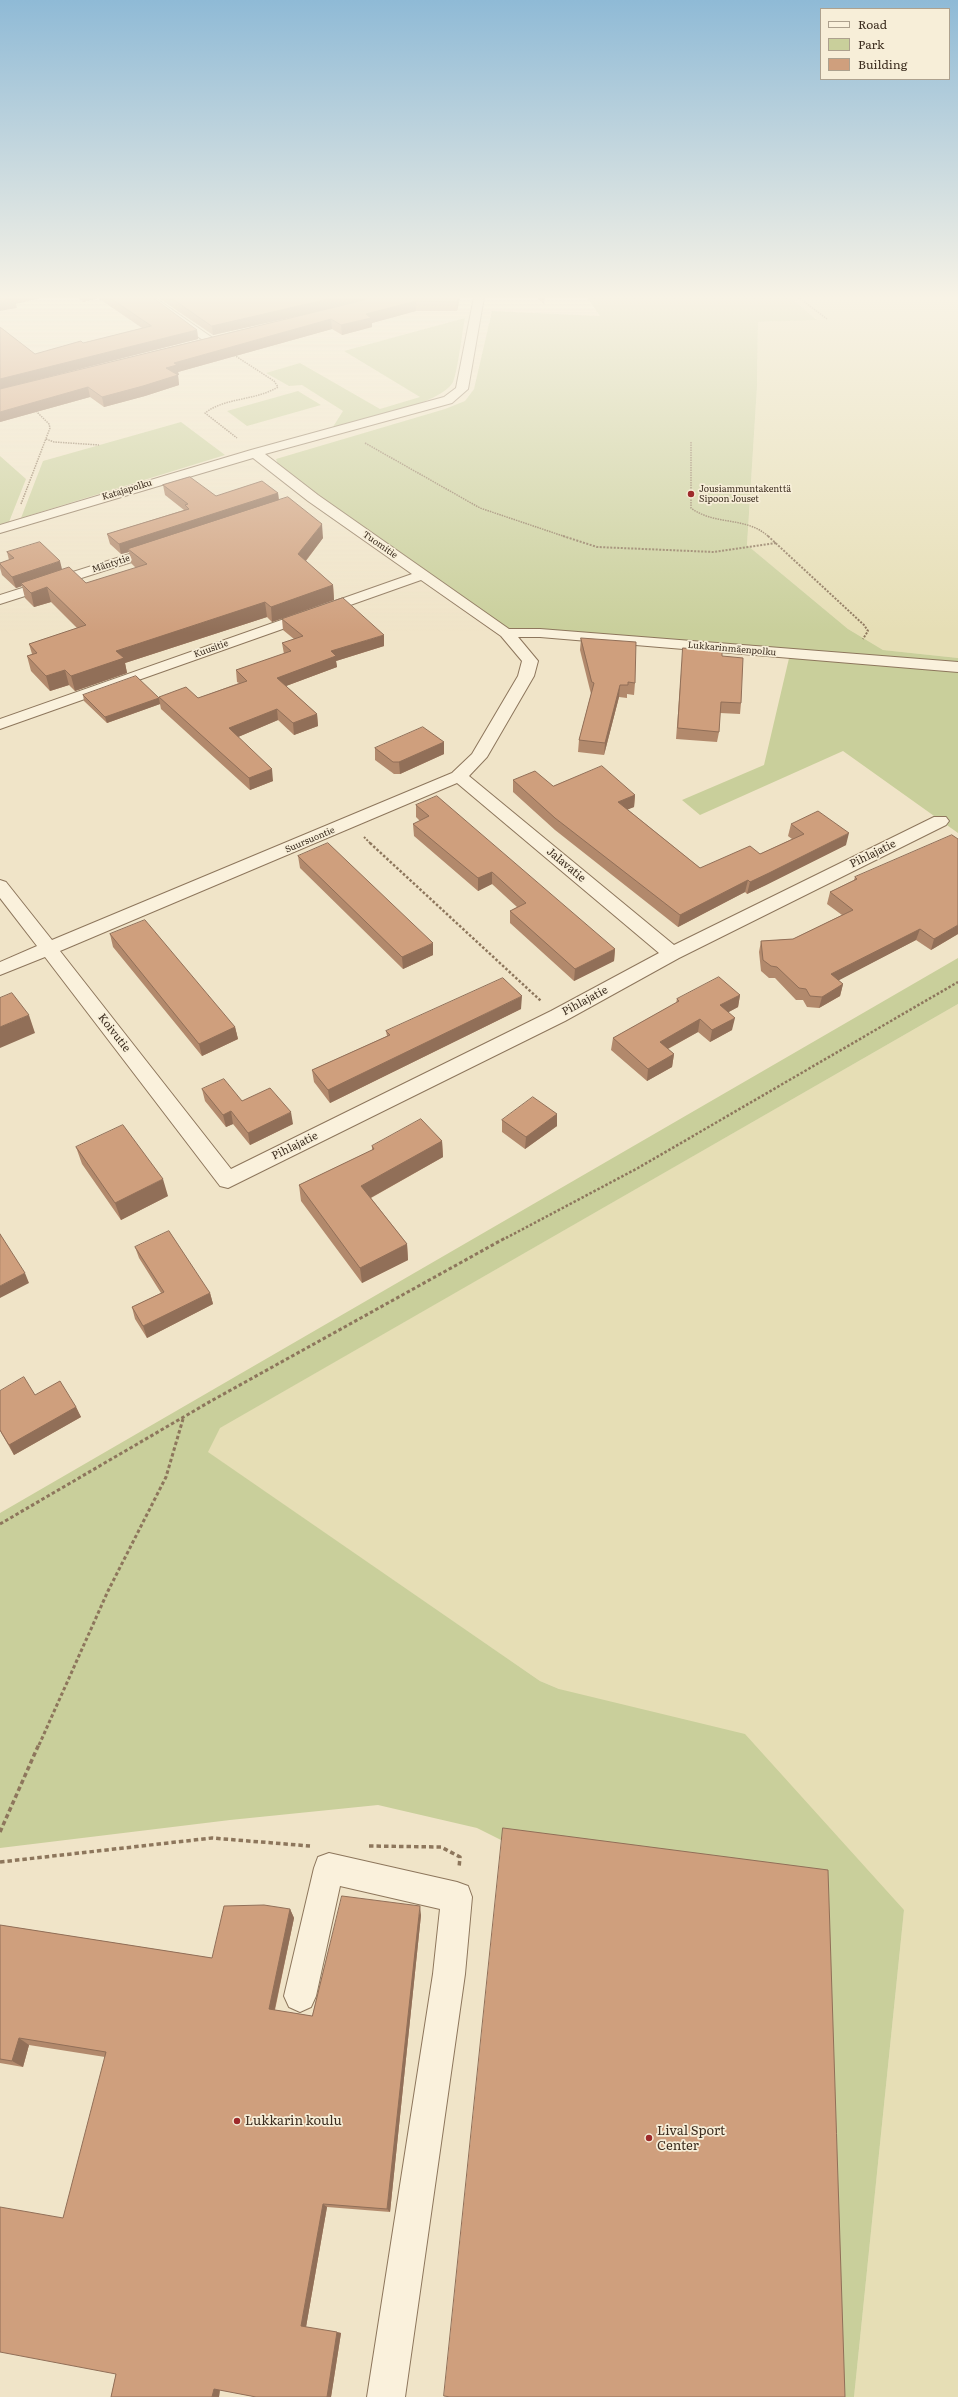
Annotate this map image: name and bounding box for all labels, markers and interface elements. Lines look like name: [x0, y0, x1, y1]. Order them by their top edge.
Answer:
legend: [820, 8, 950, 80]
text: Road: [858, 15, 887, 33]
text: Park: [858, 35, 884, 53]
text: Building: [858, 55, 907, 73]
street label: Katajapolku: [101, 477, 153, 503]
place label: Jousiammuntakenttä Sipoon Jouset: [699, 484, 791, 505]
marker: Jousiammuntakenttä Sipoon Jouset: [686, 489, 696, 499]
street label: Tuomitie: [360, 529, 400, 561]
street label: Mäntytie: [91, 553, 131, 575]
street label: Kuusitie: [192, 638, 230, 660]
street label: Lukkarinmäenpolku: [687, 640, 777, 658]
street label: Suursuontie: [284, 825, 336, 855]
street label: Pihlajatie: [848, 837, 898, 871]
street label: Jalavatie: [544, 845, 588, 885]
street label: Pihlajatie: [560, 984, 610, 1018]
street label: Koivutie: [95, 1011, 133, 1055]
street label: Pihlajatie: [270, 1129, 320, 1163]
place label: Lukkarin koulu: [245, 2113, 342, 2129]
marker: Lukkarin koulu: [232, 2116, 242, 2126]
place label: Lival Sport Center: [657, 2123, 725, 2154]
marker: Lival Sport Center: [644, 2133, 654, 2143]

